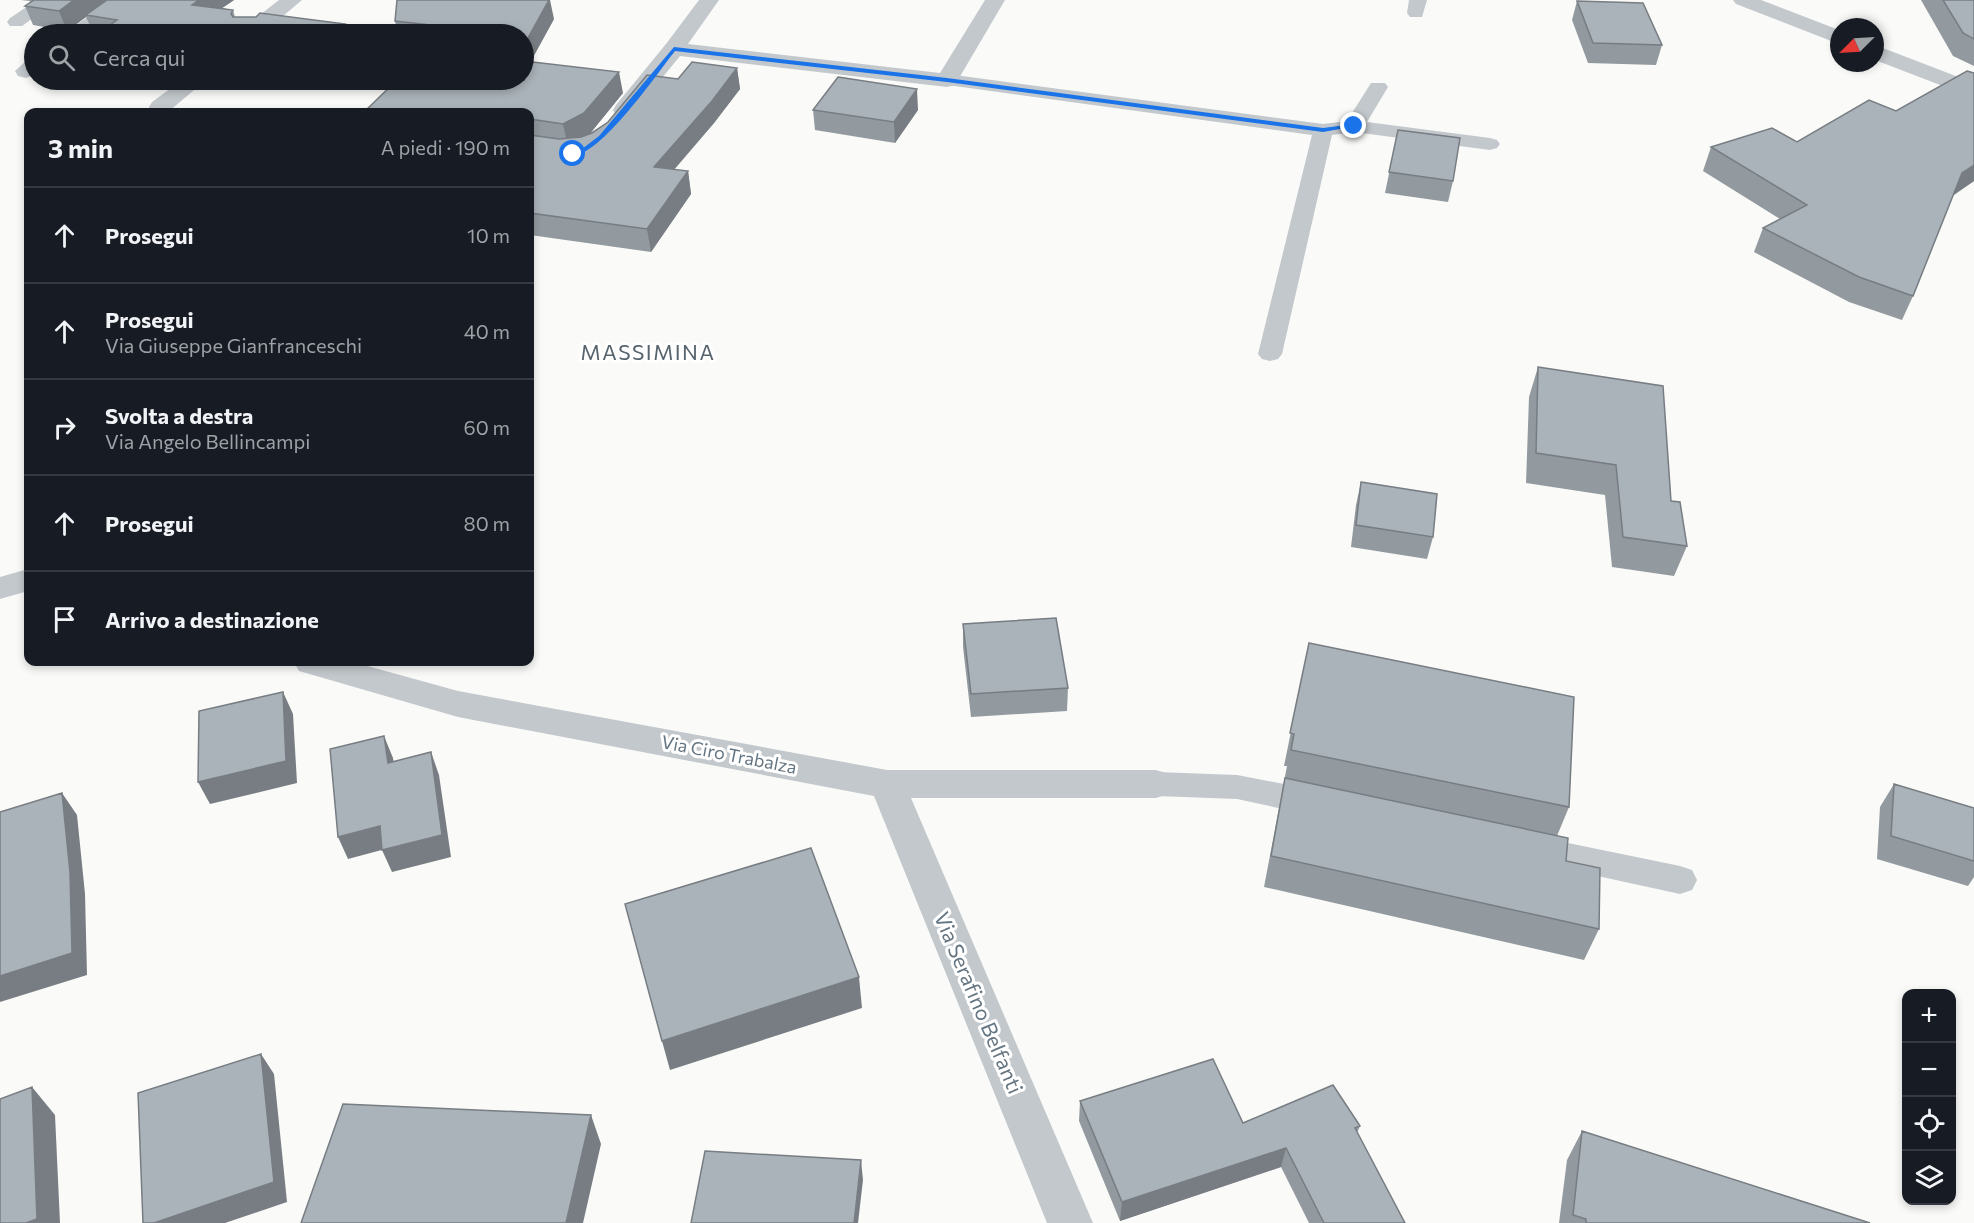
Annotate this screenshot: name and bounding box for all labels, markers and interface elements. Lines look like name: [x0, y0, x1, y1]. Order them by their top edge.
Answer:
north arrow: [1830, 18, 1884, 72]
search box: [24, 24, 534, 90]
icon: search: [45, 41, 78, 74]
text: Cerca qui: [93, 44, 185, 71]
route end: [1340, 112, 1366, 138]
text: 3 min: [48, 132, 113, 163]
text: A piedi · 190 m: [381, 135, 510, 159]
route start: [559, 140, 585, 166]
icon: ahead: [48, 219, 81, 252]
text: Prosegui: [105, 222, 194, 249]
text: 10 m: [467, 223, 510, 247]
text: Prosegui: [105, 306, 194, 333]
icon: ahead: [48, 315, 81, 348]
text: 40 m: [464, 319, 510, 343]
text: Via Giuseppe Gianfranceschi: [105, 333, 362, 357]
district label: MASSIMINA: [581, 339, 715, 364]
text: Svolta a destra: [105, 402, 253, 429]
icon: right: [48, 411, 81, 444]
text: 60 m: [464, 415, 510, 439]
text: Via Angelo Bellincampi: [105, 429, 310, 453]
icon: ahead: [48, 507, 81, 540]
text: Prosegui: [105, 510, 194, 537]
text: 80 m: [464, 511, 510, 535]
icon: arrive: [48, 603, 81, 636]
text: Arrivo a destinazione: [105, 606, 319, 633]
street label: Via Ciro Trabalza: [660, 730, 799, 778]
street label: Via Serafino Belfanti: [930, 908, 1029, 1097]
map controls: [1902, 989, 1956, 1205]
button: +: [1902, 989, 1956, 1043]
button: −: [1902, 1043, 1956, 1097]
button: locate: [1902, 1097, 1956, 1151]
button: layers: [1902, 1151, 1956, 1205]

